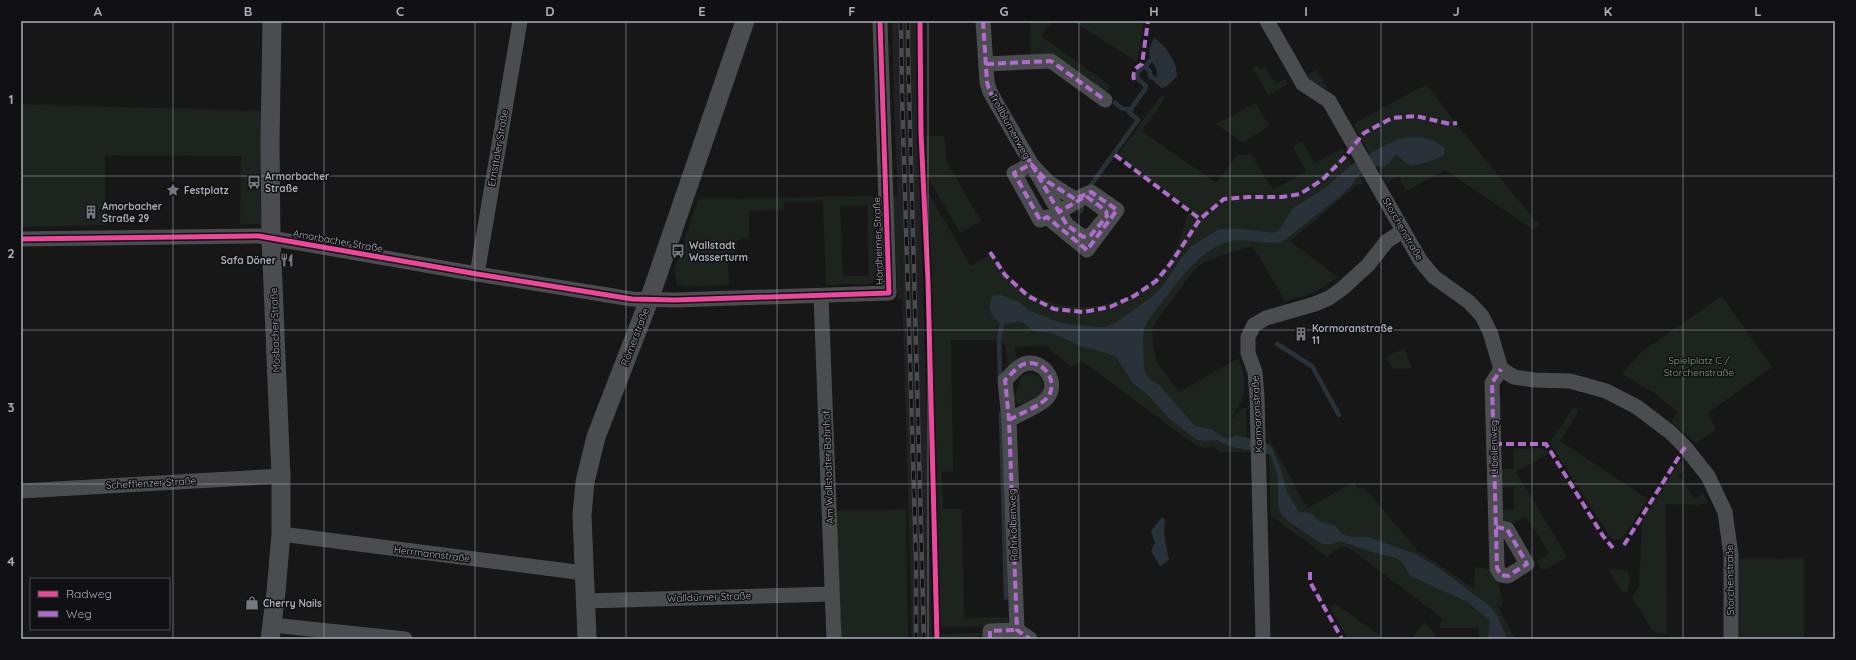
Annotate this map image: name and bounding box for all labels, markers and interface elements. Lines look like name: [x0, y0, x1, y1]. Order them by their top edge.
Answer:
text: A: [94, 3, 103, 19]
text: B: [244, 3, 252, 19]
text: C: [396, 3, 404, 19]
text: D: [545, 3, 555, 19]
text: E: [698, 3, 706, 19]
text: F: [848, 3, 856, 19]
text: G: [999, 3, 1009, 19]
text: H: [1149, 3, 1159, 19]
text: I: [1304, 3, 1308, 19]
text: J: [1452, 3, 1460, 19]
text: K: [1604, 3, 1613, 19]
text: L: [1754, 3, 1762, 19]
text: 1: [8, 91, 14, 107]
street label: Trollblumenweg: [986, 91, 1034, 161]
street label: Ernsttaler Straße: [485, 108, 511, 187]
place label: Armorbacher Straße: [265, 170, 330, 195]
bus stop icon: Armorbacher Straße: [246, 174, 262, 190]
place icon: Festplatz: [165, 182, 181, 198]
place label: Festplatz: [184, 184, 229, 197]
street label: Storchenstraße: [1380, 195, 1426, 263]
street label: Hardheimer Straße: [870, 196, 886, 285]
place label: Amorbacher Straße 29: [102, 200, 163, 225]
building icon: Amorbacher Straße 29: [83, 204, 99, 220]
street label: Amorbacher Straße: [292, 227, 384, 255]
place label: Wallstadt Wasserturm: [689, 239, 748, 264]
bus stop icon: Wallstadt Wasserturm: [670, 243, 686, 259]
text: 2: [7, 245, 15, 261]
restaurant icon: Safa Döner: [279, 252, 295, 268]
place label: Safa Döner: [221, 254, 277, 267]
street label: Mosbacher Straße: [267, 287, 283, 373]
street label: Römerstraße: [618, 306, 652, 368]
place label: Kormoranstraße 11: [1312, 322, 1393, 347]
building icon: Kormoranstraße 11: [1293, 326, 1309, 342]
park label: Spielplatz C / Storchenstraße: [1664, 354, 1735, 379]
street label: Kormoranstraße: [1248, 375, 1265, 453]
text: 3: [8, 399, 15, 415]
street label: Am Wallstadter Bahnhof: [820, 410, 836, 524]
street label: Libellenweg: [1487, 420, 1501, 474]
street label: Schefflenzer Straße: [105, 474, 197, 492]
street label: Rohrkolbenweg: [1005, 489, 1021, 561]
street label: Herrmannstraße: [393, 543, 471, 565]
street label: Storchenstraße: [1723, 544, 1737, 615]
text: 4: [7, 553, 15, 569]
legend: [30, 578, 170, 630]
text: Radweg: [66, 586, 112, 601]
street label: Walldürner Straße: [667, 589, 752, 605]
shop icon: Cherry Nails: [244, 595, 260, 611]
place label: Cherry Nails: [263, 597, 322, 610]
text: Weg: [66, 606, 92, 621]

